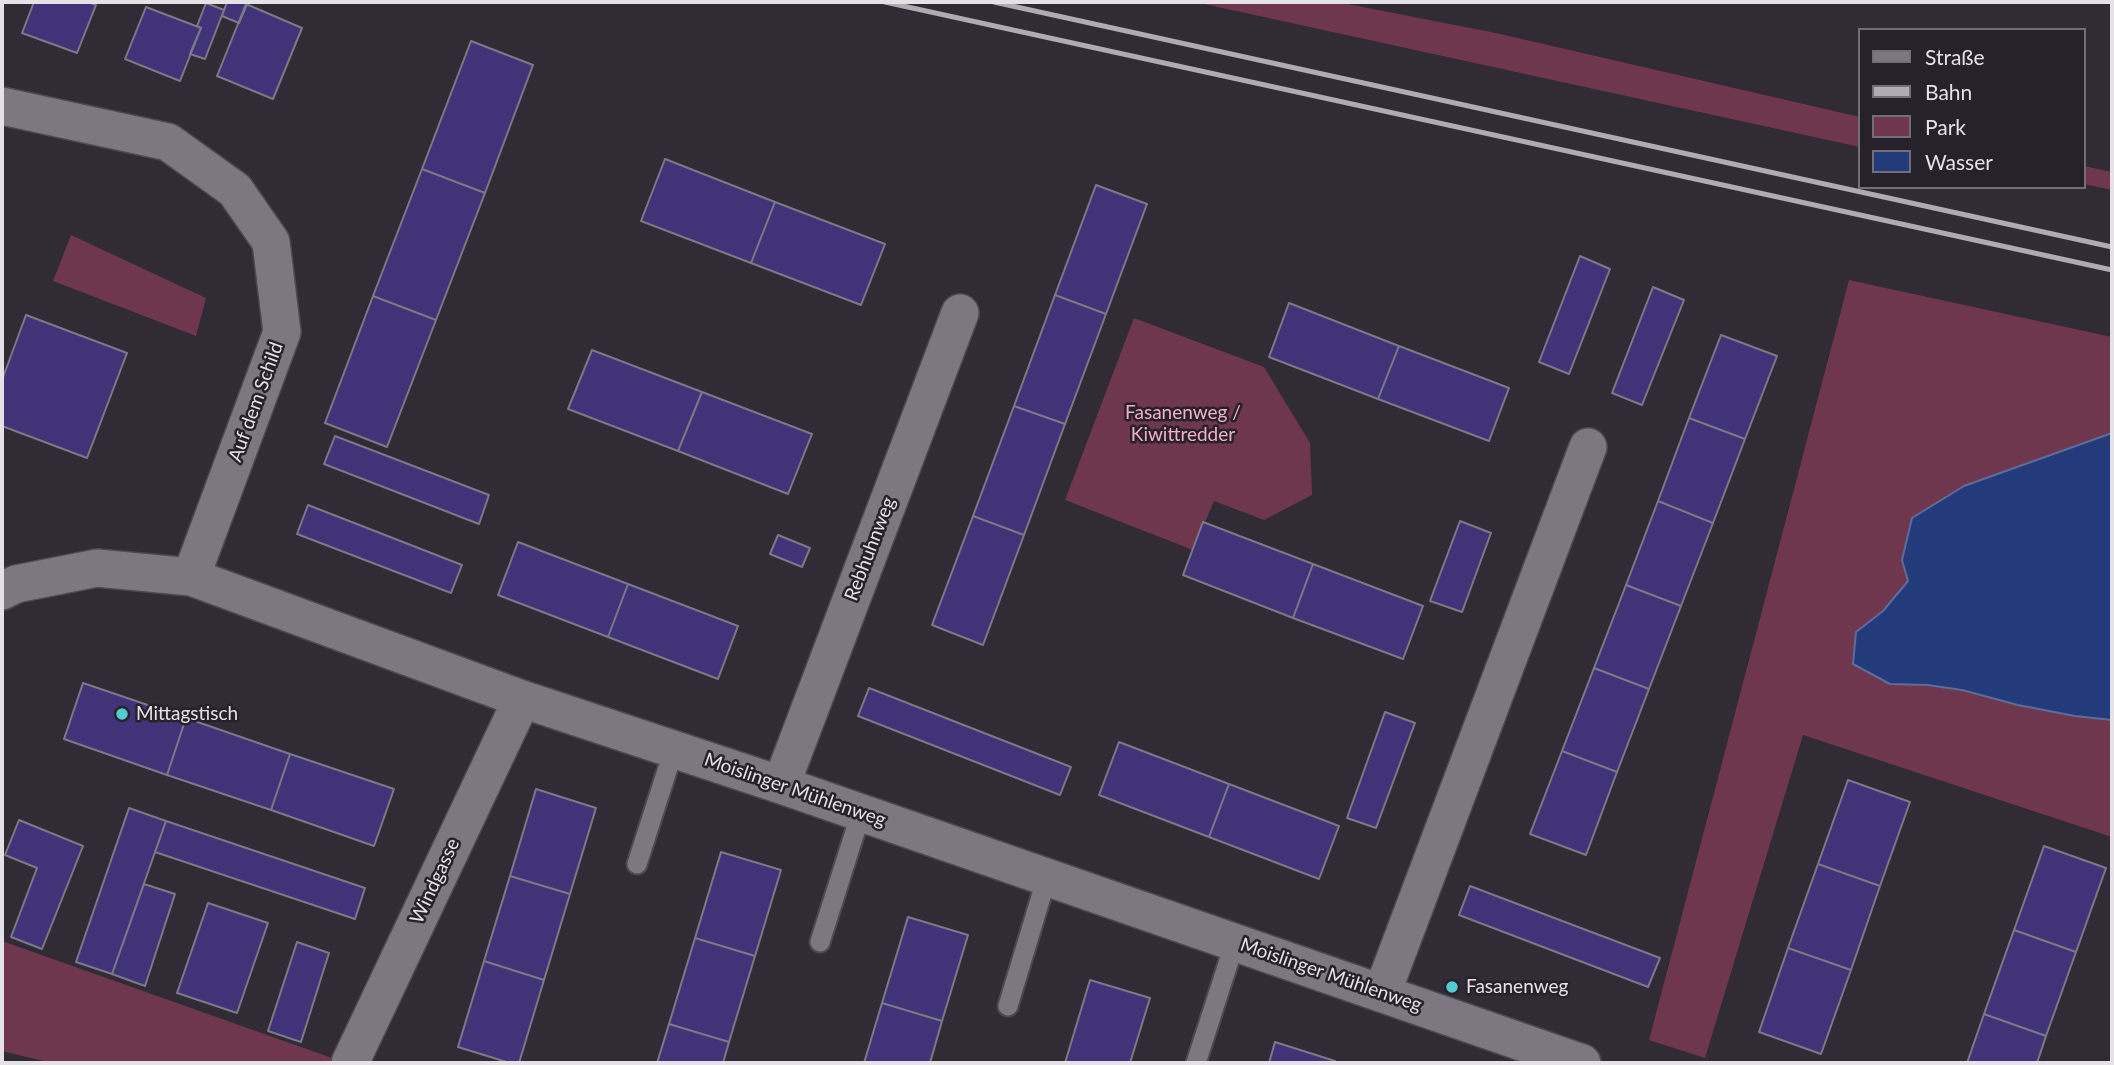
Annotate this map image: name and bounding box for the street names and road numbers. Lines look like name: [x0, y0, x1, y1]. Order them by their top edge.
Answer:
street label: Auf dem Schild: [224, 339, 288, 465]
street label: Rebhuhnweg: [840, 494, 900, 604]
street label: Moislinger Mühlenweg: [701, 748, 889, 832]
street label: Windgasse: [405, 835, 465, 927]
street label: Moislinger Mühlenweg: [1237, 933, 1425, 1017]

